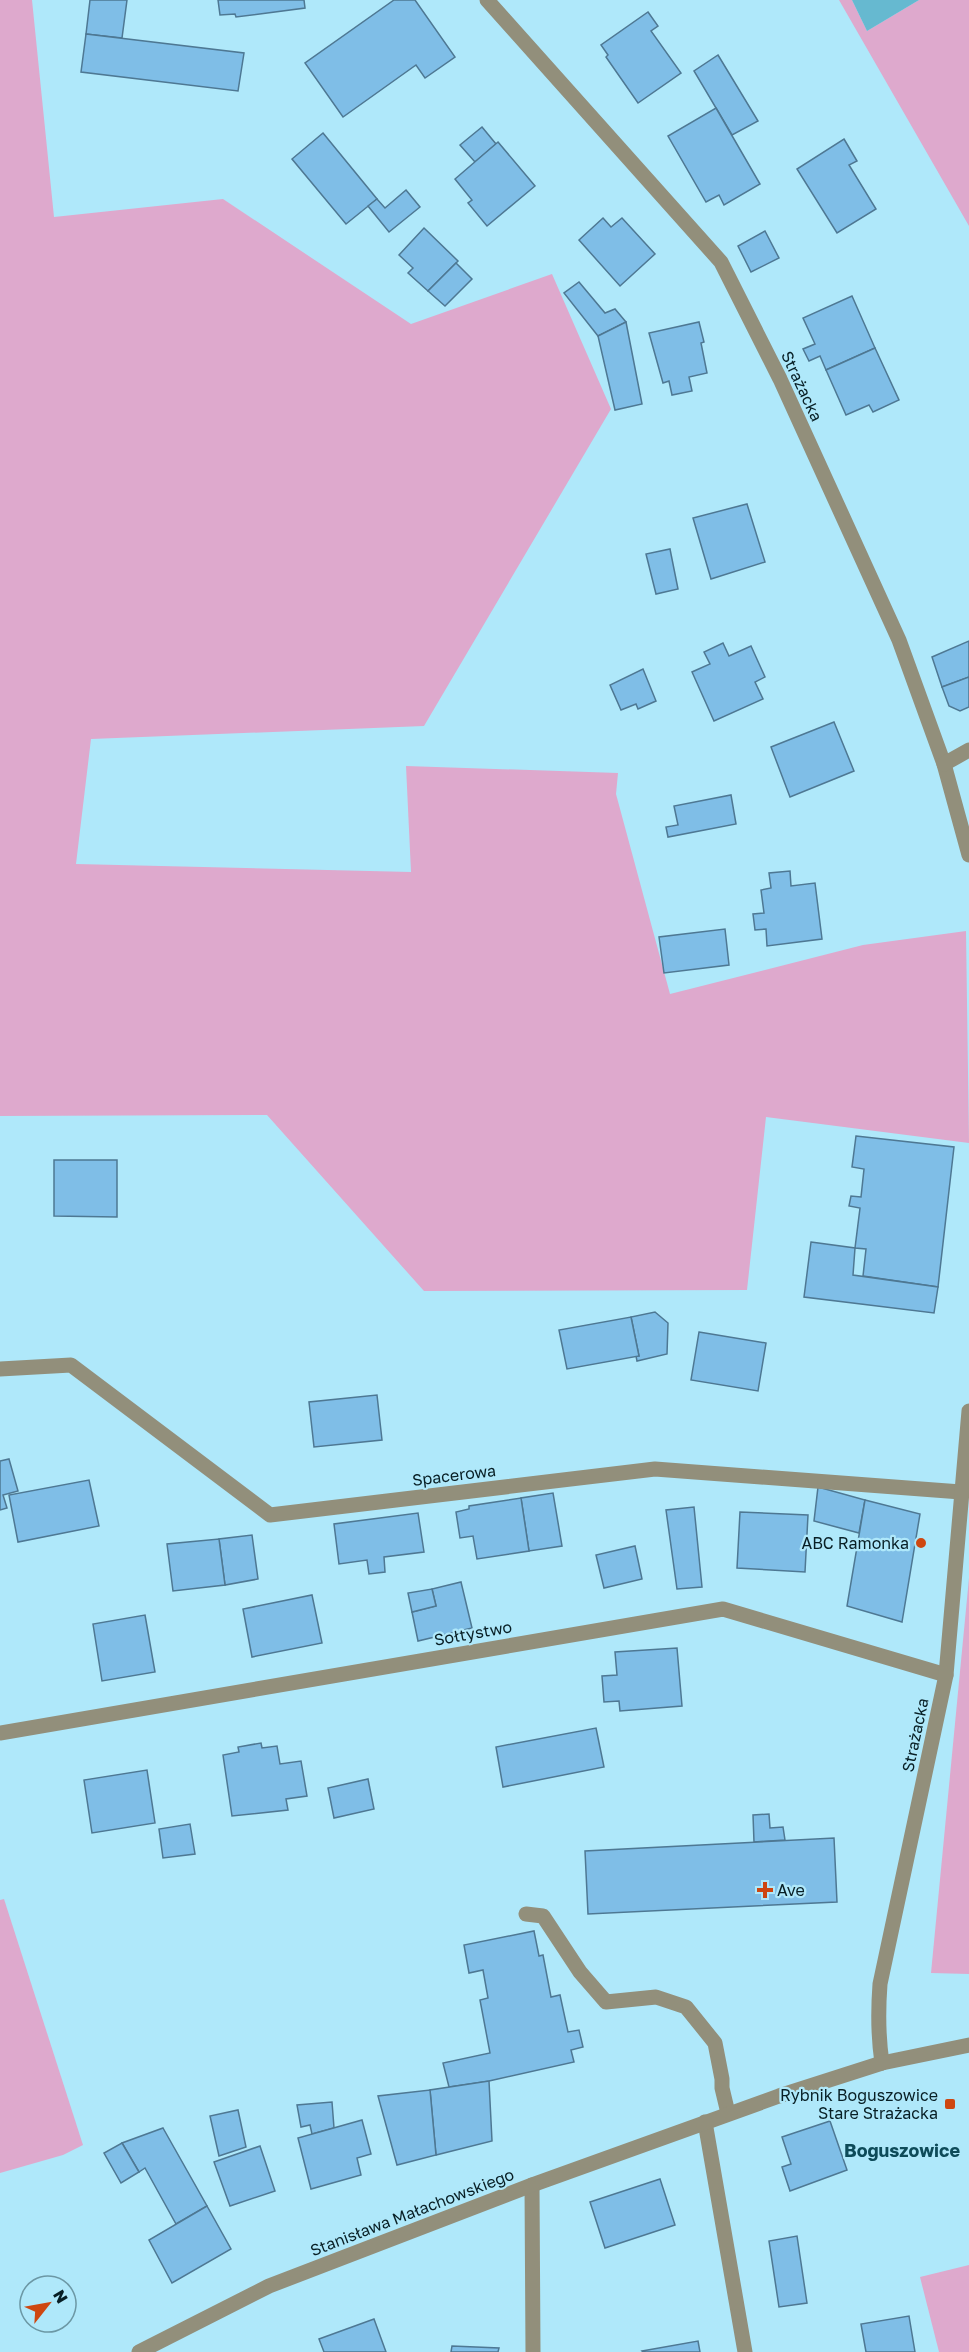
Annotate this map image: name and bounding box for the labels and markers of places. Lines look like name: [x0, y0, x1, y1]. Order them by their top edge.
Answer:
place label: ABC Ramonka: [801, 1533, 909, 1553]
marker: ABC Ramonka: [914, 1536, 928, 1550]
place label: Ave: [777, 1880, 805, 1900]
marker: Ave: [758, 1883, 772, 1897]
place label: Rybnik Boguszowice Stare Strażacka: [780, 2085, 938, 2123]
marker: Rybnik Boguszowice Stare Strażacka: [943, 2097, 957, 2111]

